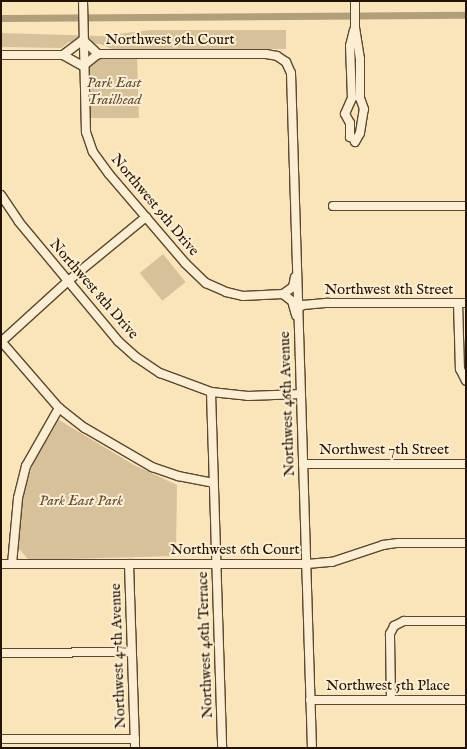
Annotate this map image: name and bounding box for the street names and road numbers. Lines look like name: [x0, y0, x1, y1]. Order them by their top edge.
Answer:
street label: Northwest 9th Court: [105, 31, 235, 49]
street label: Northwest 9th Drive: [107, 150, 203, 260]
street label: Northwest 8th Drive: [46, 235, 142, 343]
street label: Northwest 8th Street: [325, 281, 453, 299]
street label: Northwest 46th Avenue: [275, 331, 299, 477]
street label: Northwest 7th Street: [319, 441, 449, 459]
street label: Northwest 6th Court: [170, 541, 300, 559]
street label: Northwest 46th Terrace: [193, 571, 217, 719]
street label: Northwest 47th Avenue: [106, 583, 130, 729]
street label: Northwest 5th Place: [326, 677, 450, 695]

